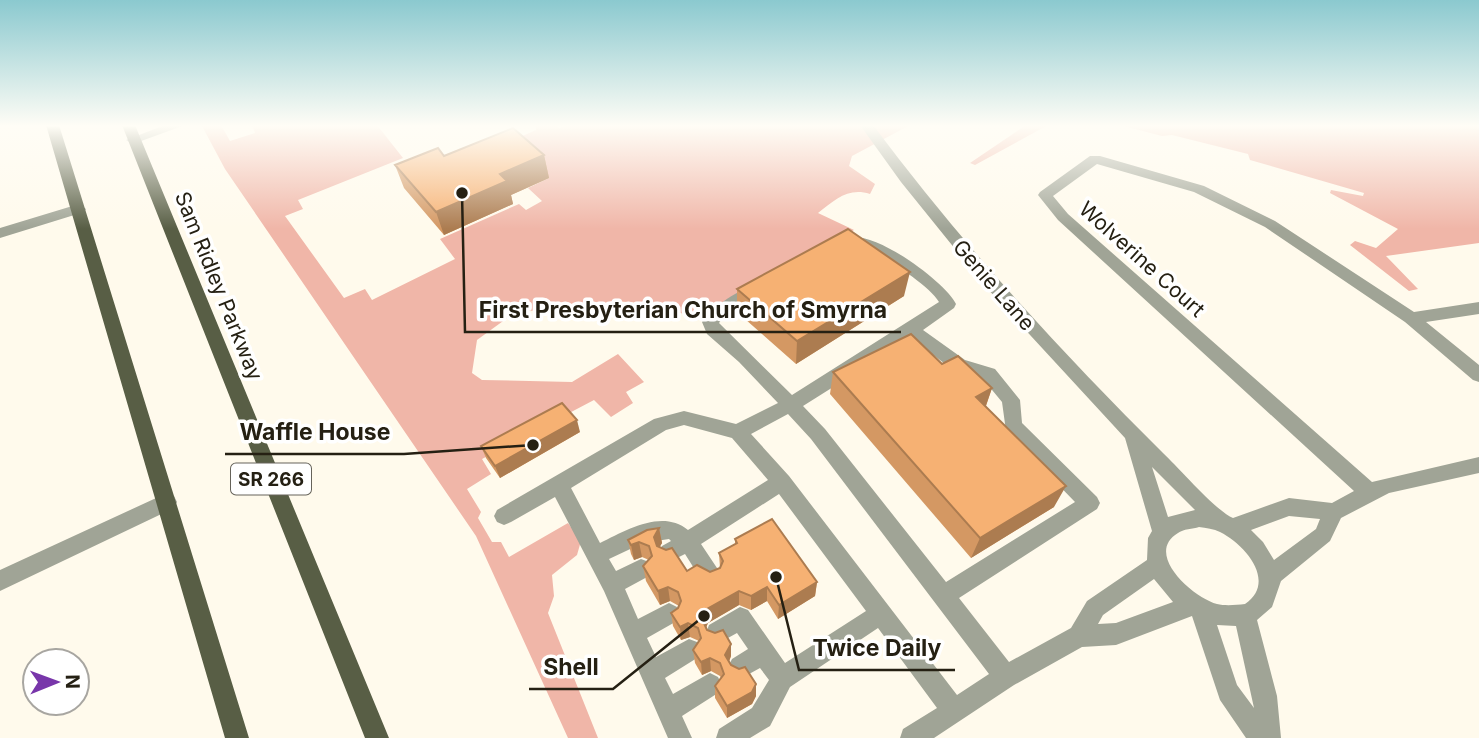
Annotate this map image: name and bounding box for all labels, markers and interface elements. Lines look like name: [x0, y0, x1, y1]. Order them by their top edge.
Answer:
street label: Sam Ridley Parkway: [170, 188, 268, 384]
street label: Wolverine Court: [1074, 196, 1210, 322]
street label: Genie Lane: [948, 235, 1040, 335]
callout: First Presbyterian Church of Smyrna: [465, 288, 901, 332]
text: First Presbyterian Church of Smyrna: [479, 296, 887, 324]
callout: Waffle House: [225, 410, 404, 454]
text: Waffle House: [240, 418, 390, 446]
road number: SR 266: [231, 464, 311, 494]
callout: Twice Daily: [799, 626, 955, 670]
text: Twice Daily: [813, 634, 942, 662]
callout: Shell: [529, 645, 613, 689]
north arrow: [21, 647, 91, 717]
text: Shell: [543, 653, 599, 681]
text: N: [61, 674, 84, 689]

